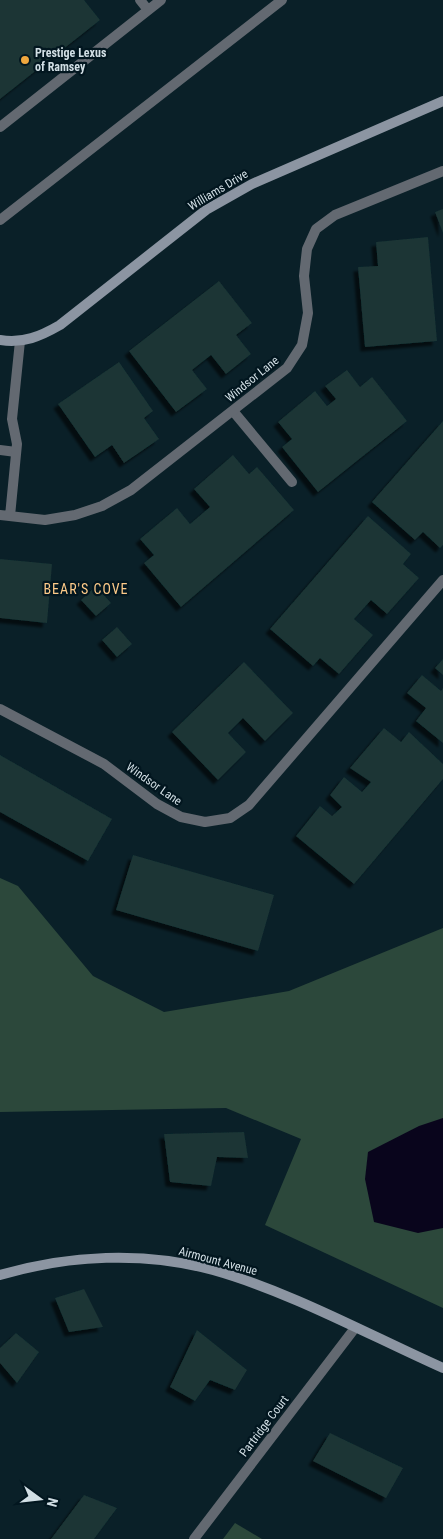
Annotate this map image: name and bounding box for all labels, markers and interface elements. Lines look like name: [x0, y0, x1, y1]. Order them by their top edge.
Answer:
place label: Prestige Lexus of Ramsey: [35, 46, 107, 74]
marker: Prestige Lexus of Ramsey: [19, 54, 31, 66]
street label: Williams Drive: [186, 167, 251, 213]
street label: Windsor Lane: [223, 353, 282, 405]
district label: BEAR'S COVE: [43, 581, 129, 597]
street label: Windsor Lane: [124, 760, 185, 808]
street label: Airmount Avenue: [177, 1244, 259, 1278]
street label: Partridge Court: [237, 1392, 292, 1459]
north arrow: [15, 1474, 65, 1524]
text: N: [44, 1496, 61, 1509]

